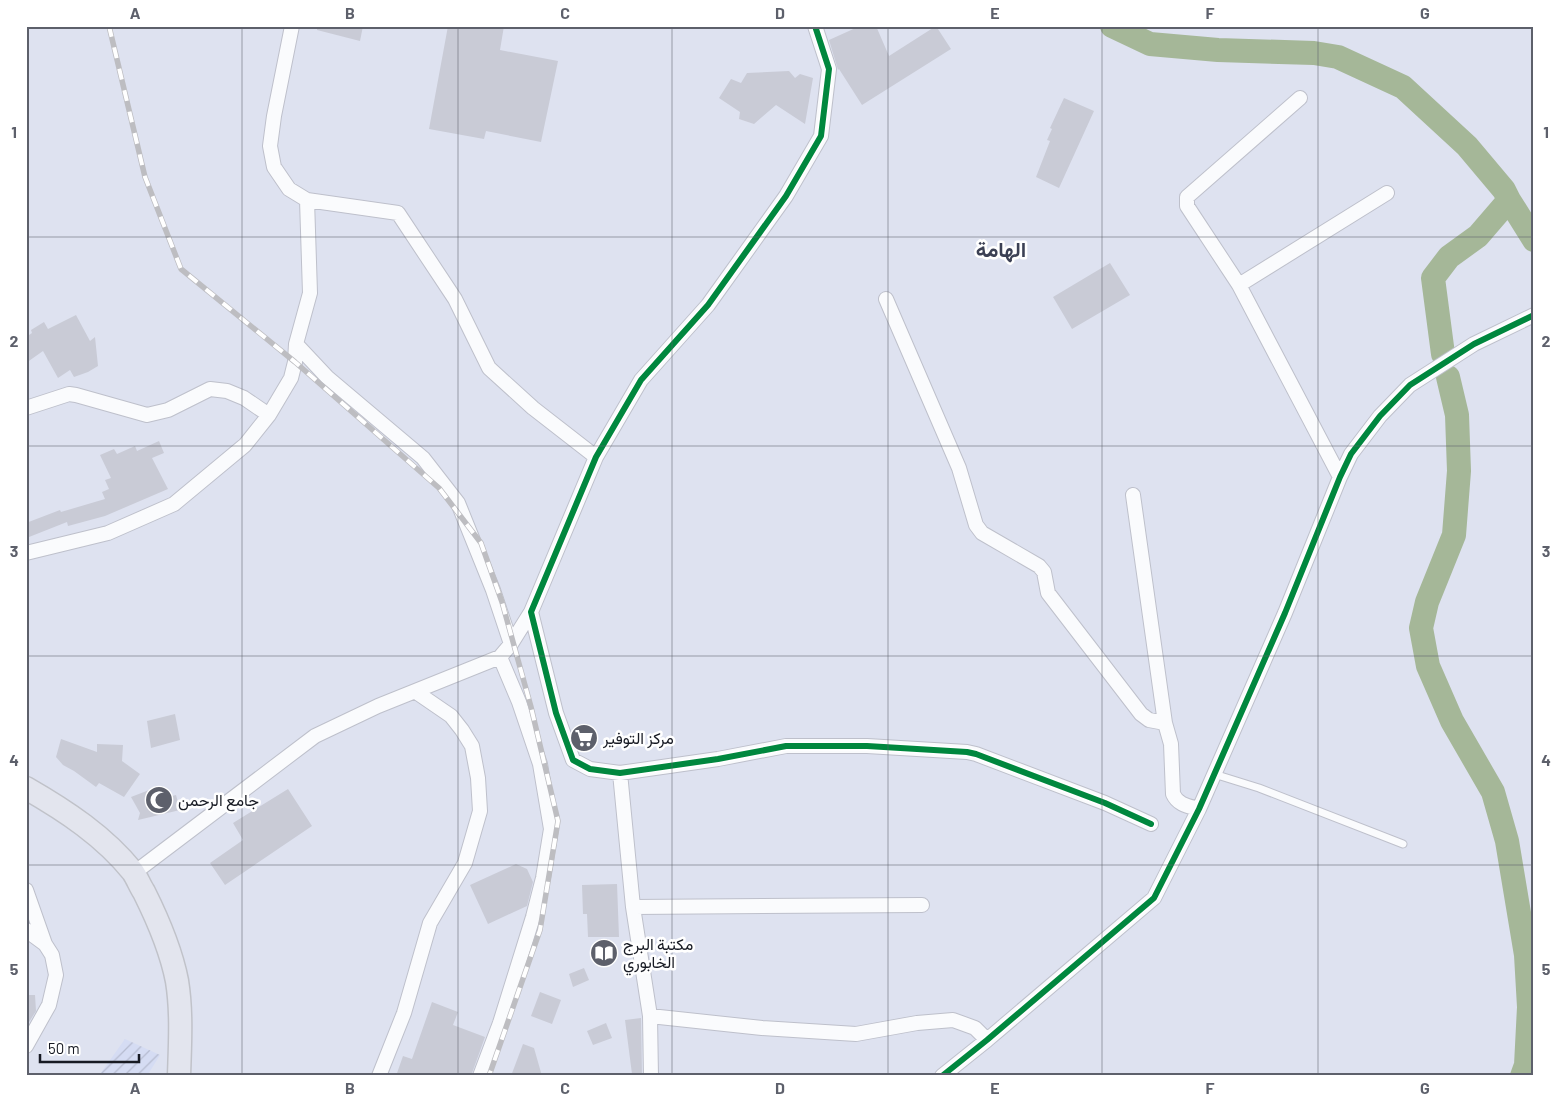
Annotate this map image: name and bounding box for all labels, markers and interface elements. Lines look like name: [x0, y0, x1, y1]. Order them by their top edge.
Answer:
text: A: [130, 3, 141, 22]
text: B: [345, 3, 355, 22]
text: C: [560, 3, 570, 22]
text: D: [775, 3, 785, 22]
text: E: [990, 3, 1000, 22]
text: F: [1206, 3, 1215, 22]
text: G: [1420, 3, 1430, 22]
text: 1: [11, 122, 17, 141]
text: 1: [1543, 122, 1549, 141]
district label: الهامة: [976, 236, 1026, 263]
text: 2: [10, 331, 19, 350]
text: 2: [1542, 331, 1551, 350]
text: 3: [10, 541, 18, 560]
text: 3: [1542, 541, 1550, 560]
supermarket icon: مركز التوفير: [569, 723, 599, 753]
place label: مركز التوفير: [602, 728, 674, 749]
text: 4: [9, 750, 19, 769]
text: 4: [1541, 750, 1551, 769]
mosque icon: جامع الرحمن: [144, 785, 174, 815]
place label: جامع الرحمن: [178, 790, 259, 812]
place label: مكتبة البرج الخابوري: [623, 934, 693, 976]
library icon: مكتبة البرج الخابوري: [589, 938, 619, 968]
text: 5: [10, 959, 19, 978]
text: 5: [1542, 959, 1551, 978]
scale bar: [40, 1032, 139, 1064]
text: 50 m: [48, 1039, 80, 1057]
text: A: [130, 1078, 141, 1097]
text: B: [345, 1078, 355, 1097]
text: C: [560, 1078, 570, 1097]
text: D: [775, 1078, 785, 1097]
text: E: [990, 1078, 1000, 1097]
text: F: [1206, 1078, 1215, 1097]
text: G: [1420, 1078, 1430, 1097]

